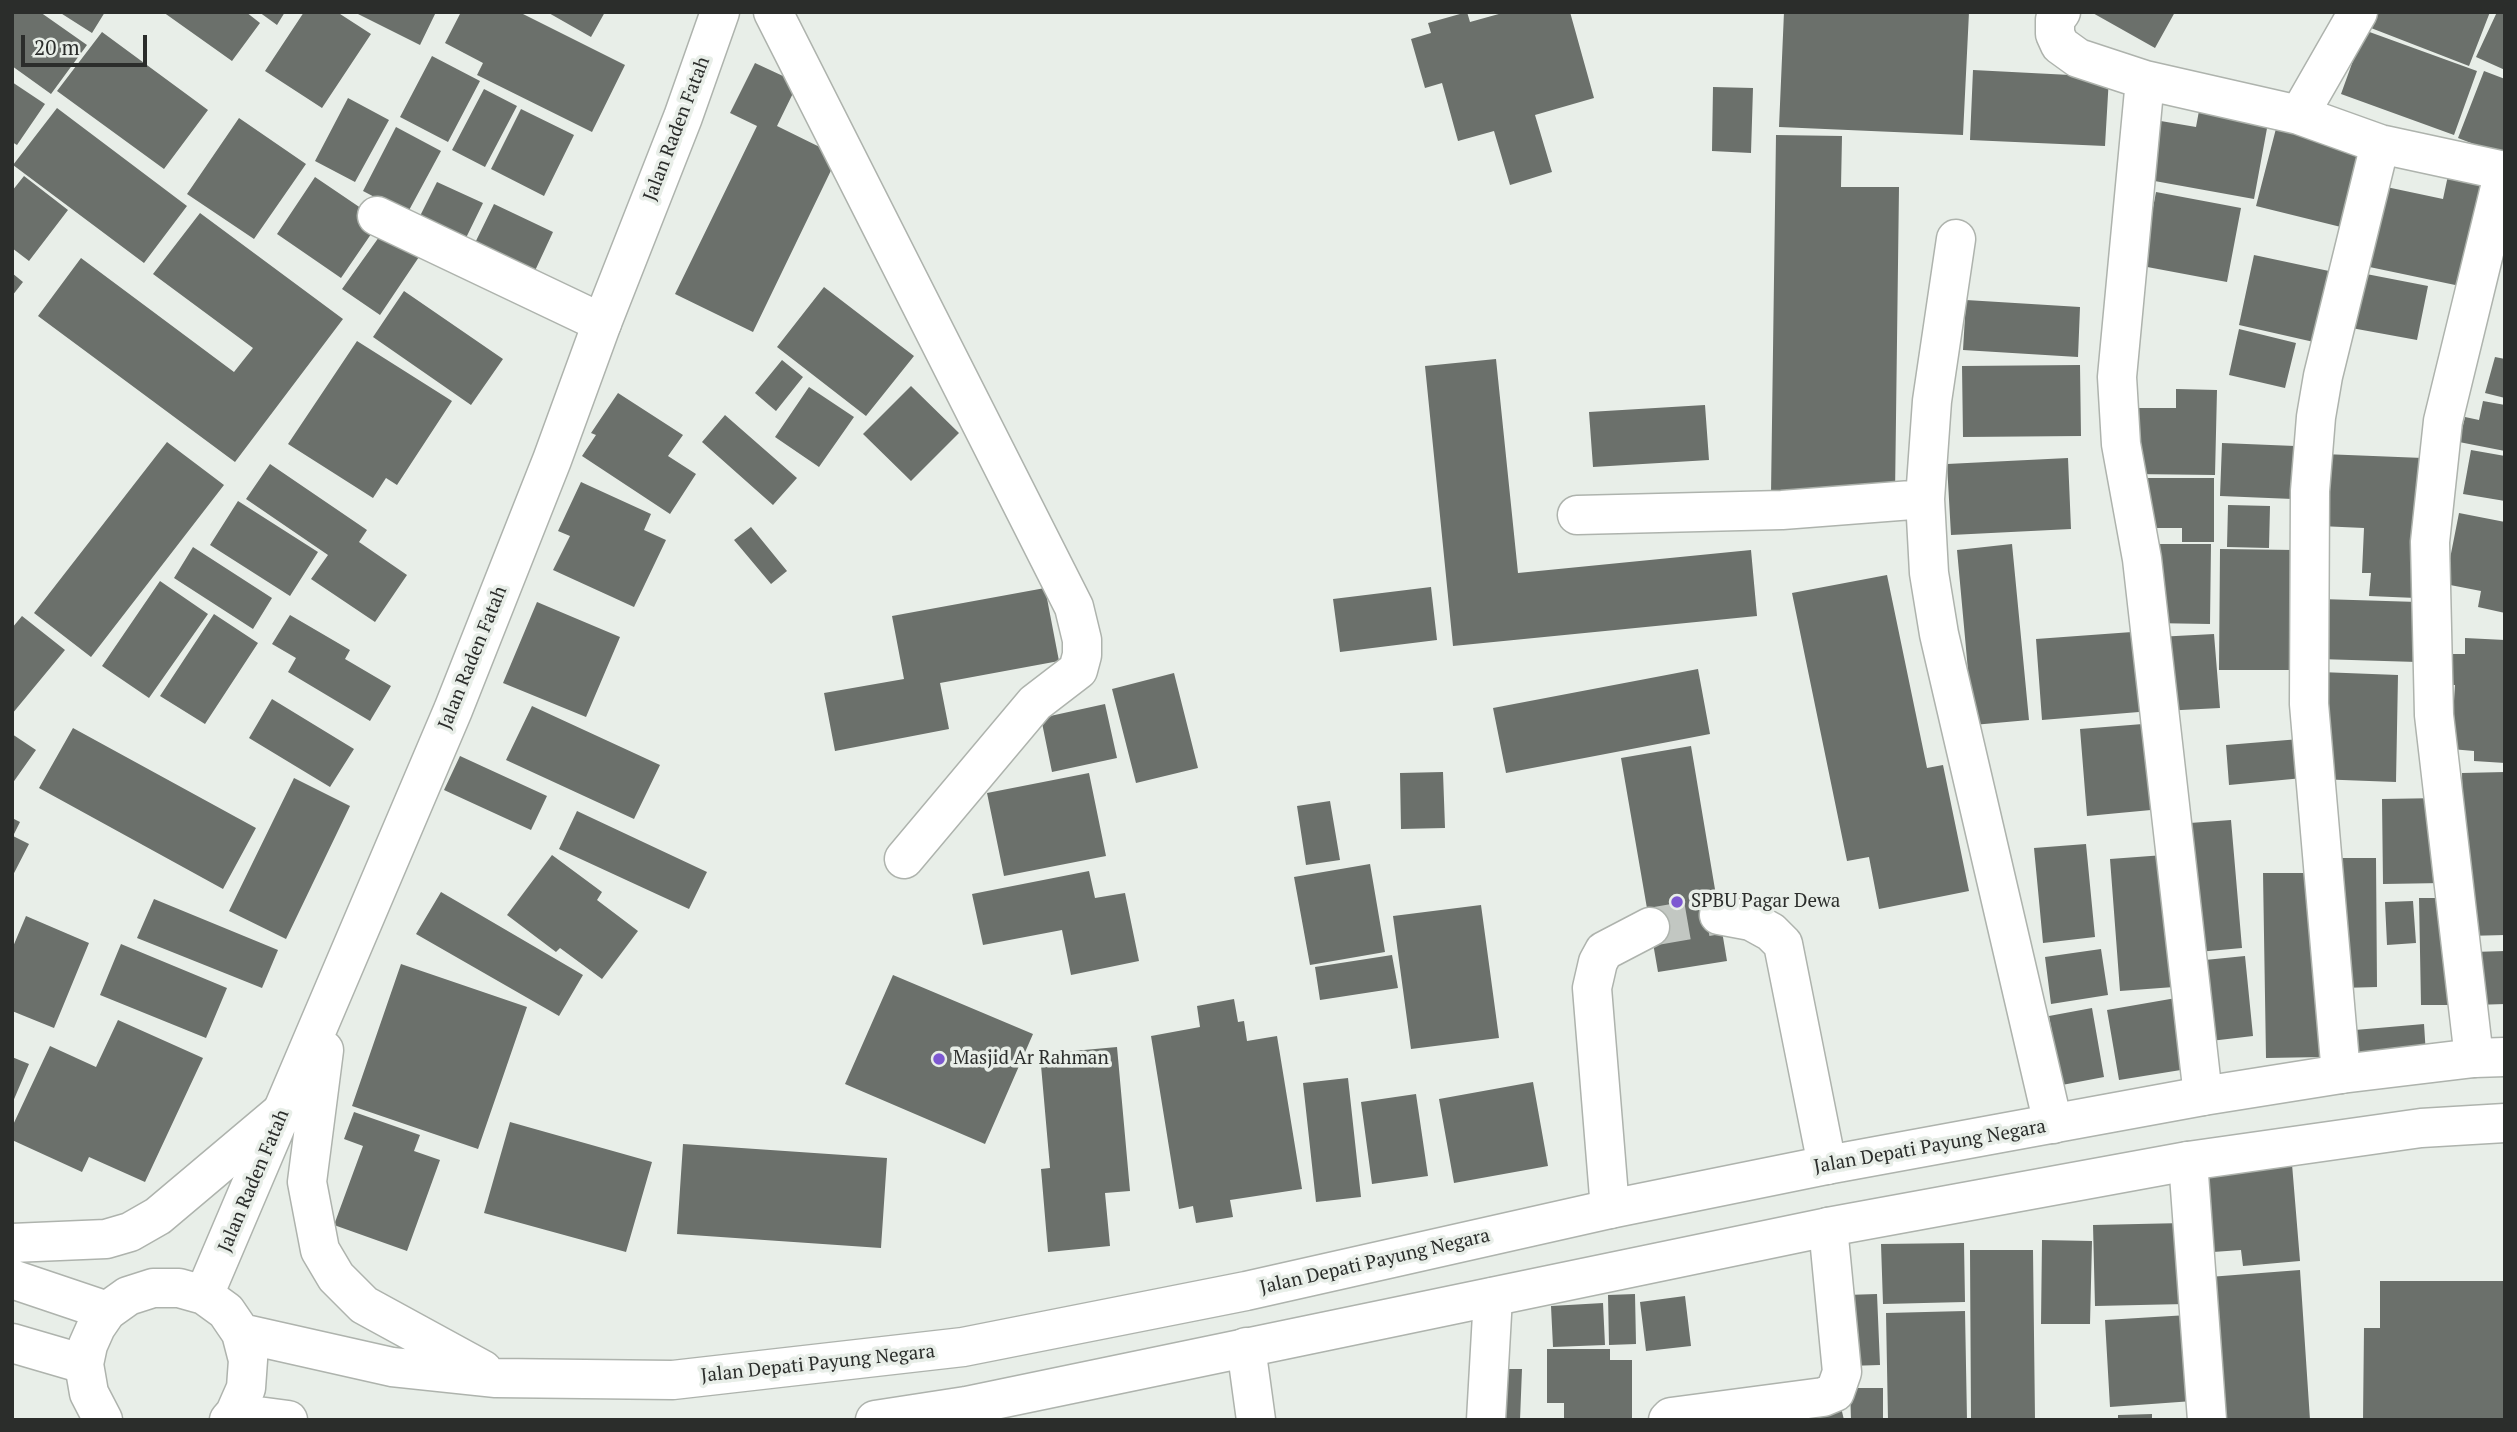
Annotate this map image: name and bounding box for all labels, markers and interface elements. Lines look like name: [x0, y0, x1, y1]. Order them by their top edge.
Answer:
scale bar: [24, 21, 150, 65]
text: 20 m: [34, 33, 80, 61]
street label: Jalan Raden Fatah: [639, 54, 715, 204]
street label: Jalan Raden Fatah: [434, 583, 512, 733]
place label: SPBU Pagar Dewa: [1691, 891, 1840, 913]
marker: SPBU Pagar Dewa: [1669, 894, 1685, 910]
place label: Masjid Ar Rahman: [953, 1048, 1109, 1070]
marker: Masjid Ar Rahman: [931, 1051, 947, 1067]
street label: Jalan Raden Fatah: [214, 1106, 294, 1256]
street label: Jalan Depati Payung Negara: [1812, 1115, 2048, 1179]
street label: Jalan Depati Payung Negara: [1258, 1224, 1492, 1300]
street label: Jalan Depati Payung Negara: [700, 1340, 936, 1388]

